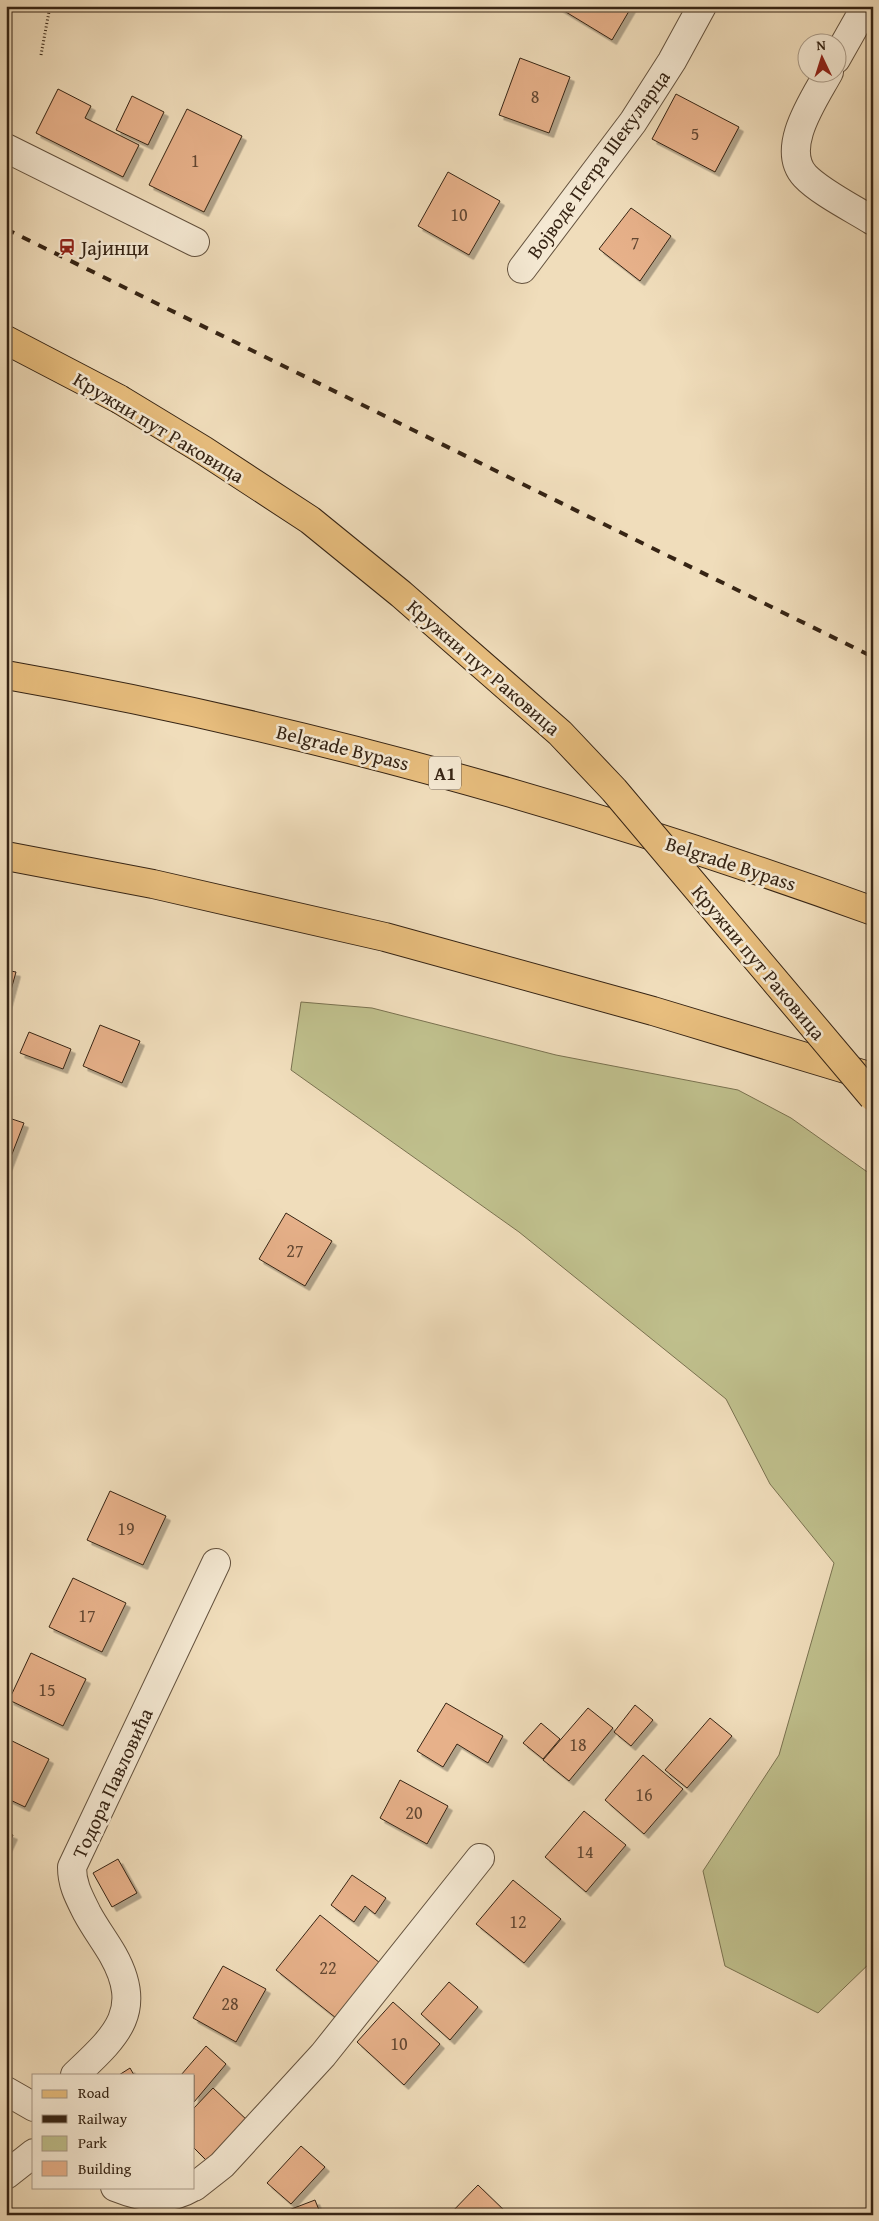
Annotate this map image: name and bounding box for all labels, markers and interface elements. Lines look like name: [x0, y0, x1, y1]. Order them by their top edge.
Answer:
north arrow: [796, 32, 846, 82]
text: N: [816, 35, 827, 55]
street label: Војводе Петра Шекуларца: [520, 63, 677, 264]
house number: 8: [531, 83, 539, 110]
house number: 5: [691, 120, 699, 147]
house number: 1: [191, 147, 199, 174]
house number: 10: [450, 201, 468, 228]
house number: 7: [631, 229, 639, 256]
place label: Јајинци: [78, 233, 149, 262]
station icon: Јајинци: [57, 237, 77, 257]
street label: Кружни пут Раковица: [68, 364, 250, 490]
street label: Кружни пут Раковица: [401, 592, 567, 742]
street label: Belgrade Bypass: [274, 717, 412, 777]
road number: A1: [429, 756, 461, 790]
street label: Belgrade Bypass: [662, 828, 800, 898]
street label: Кружни пут Раковица: [685, 878, 833, 1046]
house number: 27: [286, 1237, 304, 1264]
house number: 19: [117, 1515, 135, 1542]
house number: 17: [78, 1602, 96, 1629]
house number: 15: [38, 1676, 56, 1703]
street label: Тодора Павловића: [64, 1703, 160, 1863]
house number: 18: [569, 1731, 587, 1758]
house number: 16: [635, 1781, 653, 1808]
house number: 20: [405, 1799, 423, 1826]
house number: 14: [576, 1838, 594, 1865]
house number: 12: [509, 1908, 527, 1935]
house number: 22: [319, 1954, 337, 1981]
house number: 28: [221, 1990, 239, 2017]
house number: 10: [390, 2030, 408, 2057]
legend: [32, 2074, 195, 2188]
text: Road: [78, 2082, 109, 2103]
text: Railway: [78, 2108, 128, 2129]
text: Park: [78, 2132, 107, 2153]
text: Building: [78, 2158, 132, 2179]

